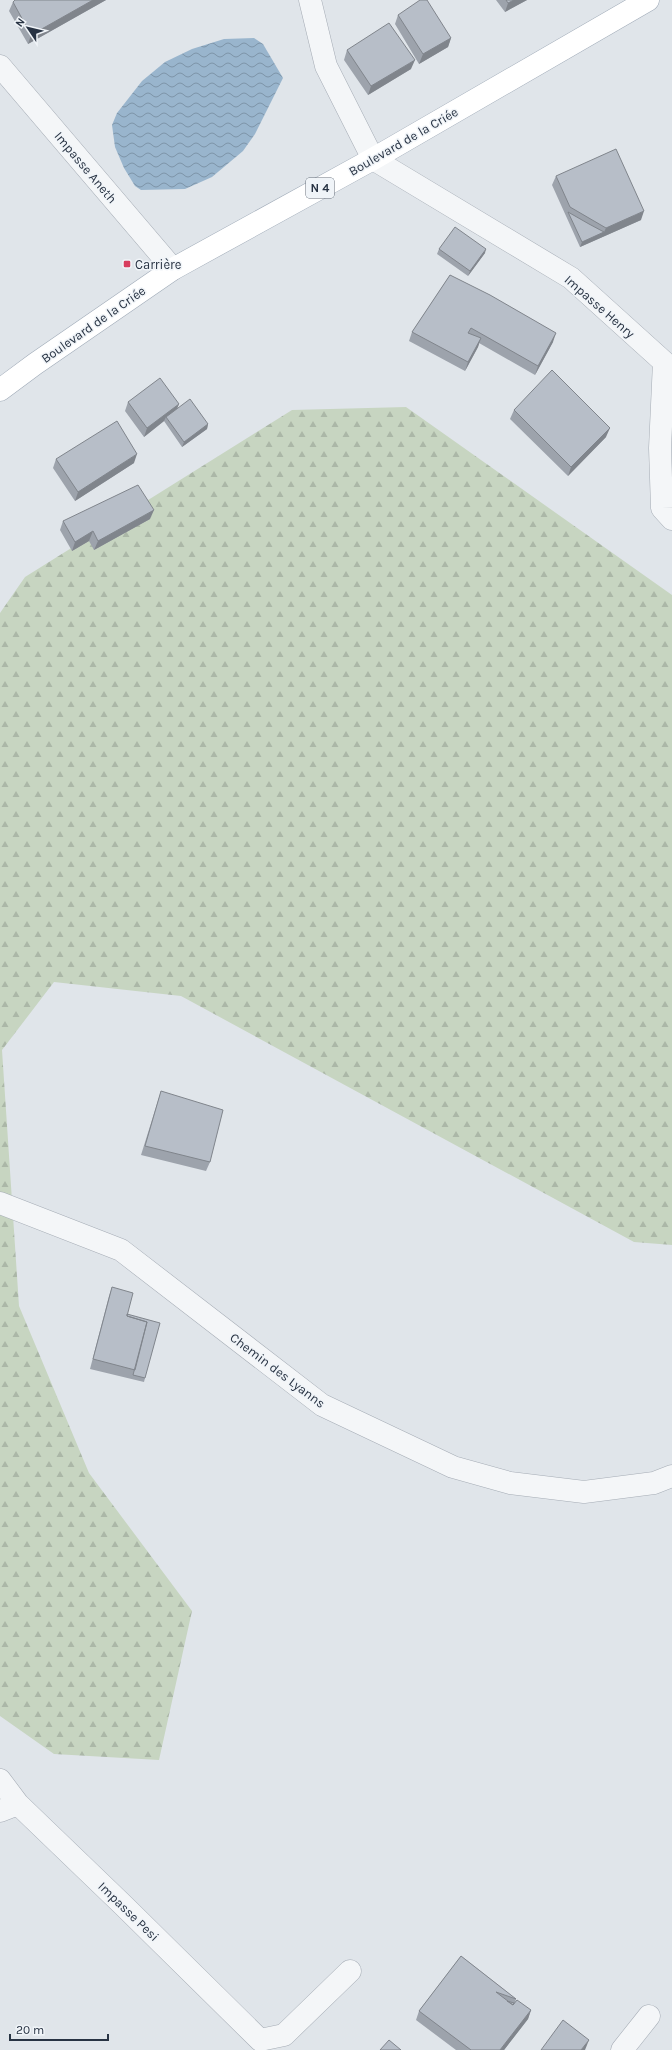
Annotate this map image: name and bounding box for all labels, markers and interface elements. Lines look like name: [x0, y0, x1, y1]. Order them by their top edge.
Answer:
north arrow: [8, 8, 48, 48]
text: N: [13, 16, 28, 30]
street label: Boulevard de la Criée: [346, 104, 461, 179]
street label: Impasse Aneth: [51, 129, 120, 206]
road number: N 4: [306, 178, 334, 198]
place label: Carrière: [135, 257, 182, 272]
marker: Carrière: [122, 259, 132, 269]
street label: Impasse Henry: [562, 272, 638, 341]
street label: Boulevard de la Criée: [38, 283, 149, 366]
street label: Chemin des Lyanns: [227, 1330, 328, 1411]
street label: Impasse Pesi: [95, 1879, 162, 1944]
scale bar: [10, 2016, 108, 2042]
text: 20 m: [16, 2023, 44, 2037]

